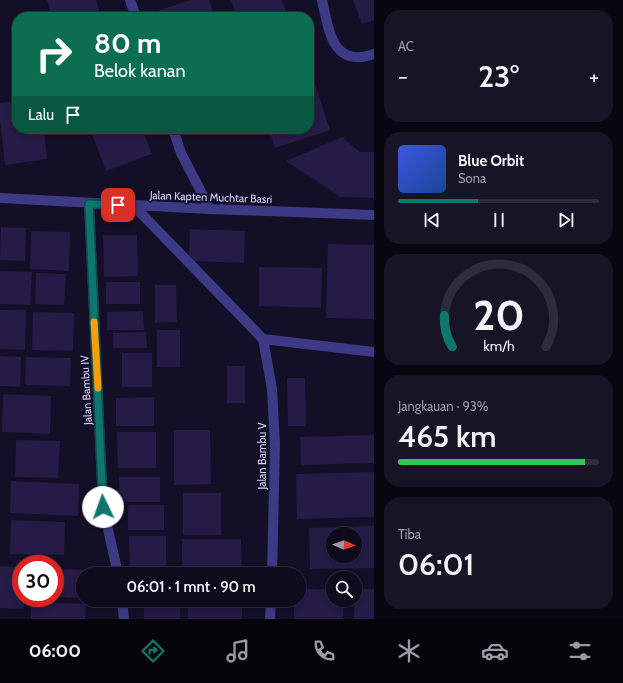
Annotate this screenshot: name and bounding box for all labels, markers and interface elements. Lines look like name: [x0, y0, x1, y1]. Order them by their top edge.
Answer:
text: 80 m: [94, 26, 161, 60]
icon: right: [28, 28, 80, 80]
text: AC: [398, 38, 414, 54]
text: 23°: [478, 58, 519, 95]
text: Belok kanan: [94, 60, 186, 82]
text: −: [398, 63, 408, 90]
text: +: [589, 63, 599, 90]
icon: arrive: [62, 104, 84, 126]
text: Lalu: [28, 106, 54, 124]
text: Blue Orbit: [458, 152, 524, 170]
text: Sona: [458, 170, 486, 186]
pin: [101, 188, 135, 222]
street label: Jalan Kapten Muchtar Basri: [149, 188, 272, 206]
icon: arrive: [107, 194, 129, 216]
icon: previous: [421, 209, 443, 231]
icon: pause: [488, 209, 510, 231]
icon: next: [555, 209, 577, 231]
text: 20: [473, 290, 524, 340]
text: km/h: [483, 337, 514, 355]
street label: Jalan Bambu IV: [77, 354, 95, 426]
text: Jangkauan · 93%: [398, 398, 489, 414]
text: 465 km: [398, 418, 496, 455]
street label: Jalan Bambu V: [255, 422, 269, 491]
position arrow: [82, 486, 124, 528]
text: Tiba: [398, 526, 421, 542]
north arrow: [326, 527, 362, 563]
map controls: [326, 527, 362, 607]
text: 06:01: [398, 546, 474, 583]
speed limit sign: 30: [12, 555, 64, 607]
button: search: [326, 571, 362, 607]
text: 06:01 · 1 mnt · 90 m: [126, 578, 256, 596]
icon: directions: [139, 637, 167, 665]
icon: music: [224, 637, 252, 665]
icon: phone: [310, 637, 338, 665]
icon: climate: [395, 637, 423, 665]
icon: car: [481, 637, 509, 665]
icon: filters: [566, 637, 594, 665]
text: 06:00: [29, 640, 81, 662]

